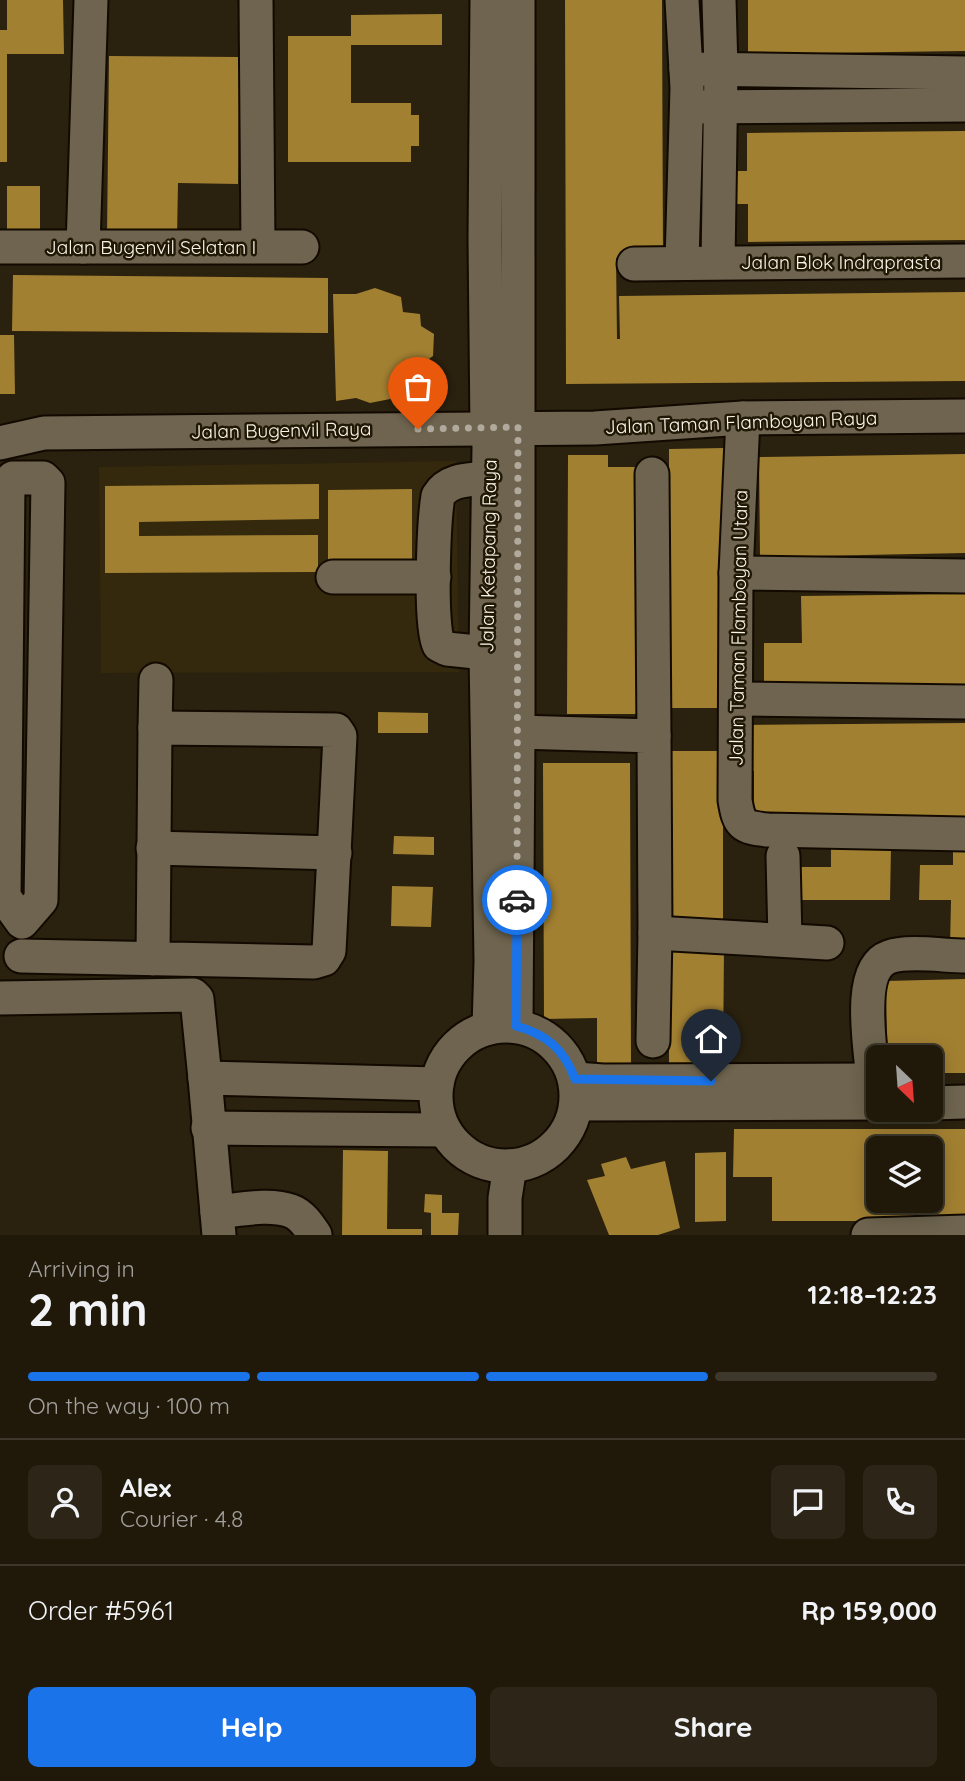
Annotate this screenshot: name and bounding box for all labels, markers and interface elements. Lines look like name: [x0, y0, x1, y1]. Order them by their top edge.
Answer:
street label: Jalan Bugenvil Selatan I: [46, 235, 256, 259]
street label: Jalan Blok Indraprasta: [741, 250, 941, 274]
pin: [388, 357, 448, 429]
icon: bag: [399, 368, 437, 406]
street label: Jalan Taman Flamboyan Raya: [604, 405, 878, 439]
street label: Jalan Bugenvil Raya: [190, 416, 372, 444]
street label: Jalan Ketapang Raya: [474, 459, 502, 653]
street label: Jalan Taman Flamboyan Utara: [724, 490, 752, 766]
courier: [482, 865, 552, 935]
icon: car: [498, 881, 536, 919]
pin: [681, 1009, 741, 1081]
icon: home: [692, 1020, 730, 1058]
north arrow: [866, 1045, 943, 1122]
map controls: [866, 1045, 943, 1213]
button: layers: [866, 1136, 943, 1213]
text: Arriving in: [28, 1254, 135, 1283]
text: 12:18–12:23: [807, 1278, 937, 1311]
text: 2 min: [28, 1280, 148, 1338]
text: On the way · 100 m: [28, 1391, 230, 1420]
button: person: [28, 1465, 102, 1539]
button: chat: [771, 1465, 845, 1539]
button: phone: [863, 1465, 937, 1539]
text: Alex: [120, 1471, 171, 1504]
text: Courier · 4.8: [120, 1504, 243, 1533]
text: Order #5961: [28, 1594, 174, 1627]
text: Rp 159,000: [801, 1594, 937, 1627]
button: Help: [28, 1687, 476, 1767]
button: Share: [490, 1687, 937, 1767]

